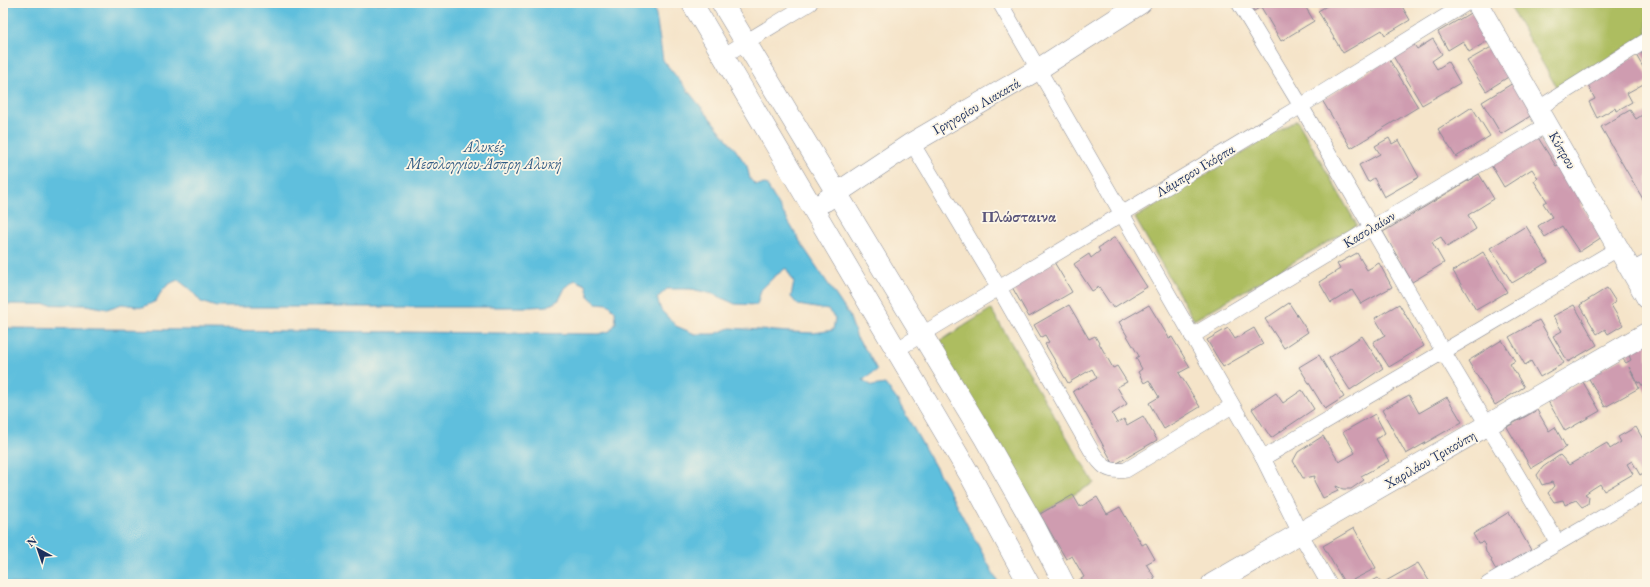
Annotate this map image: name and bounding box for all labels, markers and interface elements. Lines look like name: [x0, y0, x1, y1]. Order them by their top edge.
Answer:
street label: Γρηγορίου Λιακατά: [929, 73, 1023, 138]
street label: Κύπρου: [1545, 128, 1581, 172]
water label: Αλυκές Μεσολογγίου-Άσπρη Αλυκή: [405, 137, 562, 174]
street label: Λάμπρου Γκόρπα: [1151, 139, 1238, 201]
district label: Πλώσταινα: [982, 206, 1057, 227]
street label: Κασολαίων: [1340, 206, 1399, 252]
street label: Χαριλάου Τρικούπη: [1380, 426, 1479, 493]
north arrow: [18, 529, 58, 569]
text: N: [24, 533, 40, 550]

